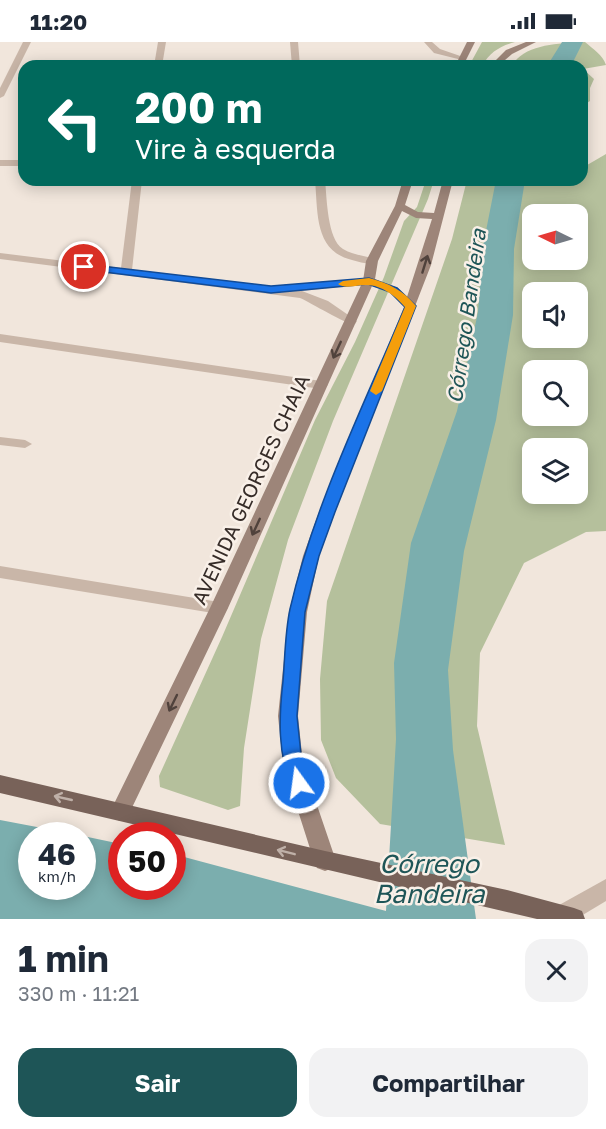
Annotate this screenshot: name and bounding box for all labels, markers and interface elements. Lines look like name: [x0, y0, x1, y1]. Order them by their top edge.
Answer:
text: 11:20: [30, 8, 87, 35]
text: 200 m: [135, 82, 262, 132]
icon: left: [36, 84, 114, 162]
text: Vire à esquerda: [135, 133, 336, 165]
north arrow: [522, 204, 588, 270]
map controls: [522, 204, 588, 504]
water label: Córrego Bandeira: [441, 226, 491, 405]
pin: [58, 241, 109, 292]
icon: arrive: [67, 250, 100, 283]
one-way arrow: [420, 255, 431, 274]
button: sound: [522, 282, 588, 348]
one-way arrow: [331, 340, 343, 358]
button: search: [522, 360, 588, 426]
street label: AVENIDA GEORGES CHAIA: [186, 370, 314, 608]
button: layers: [522, 438, 588, 504]
one-way arrow: [250, 517, 261, 535]
one-way arrow: [166, 694, 178, 712]
position arrow: [267, 751, 331, 815]
one-way arrow: [54, 792, 73, 804]
speed limit sign: 50: [108, 822, 186, 900]
text: 46: [38, 836, 76, 872]
one-way arrow: [277, 845, 296, 857]
water label: Córrego Bandeira: [374, 848, 486, 909]
text: km/h: [38, 867, 76, 885]
text: 1 min: [18, 937, 109, 980]
button: close: [525, 939, 588, 1002]
text: 330 m · 11:21: [18, 981, 139, 1005]
button: Sair: [18, 1048, 297, 1117]
button: Compartilhar: [309, 1048, 588, 1117]

